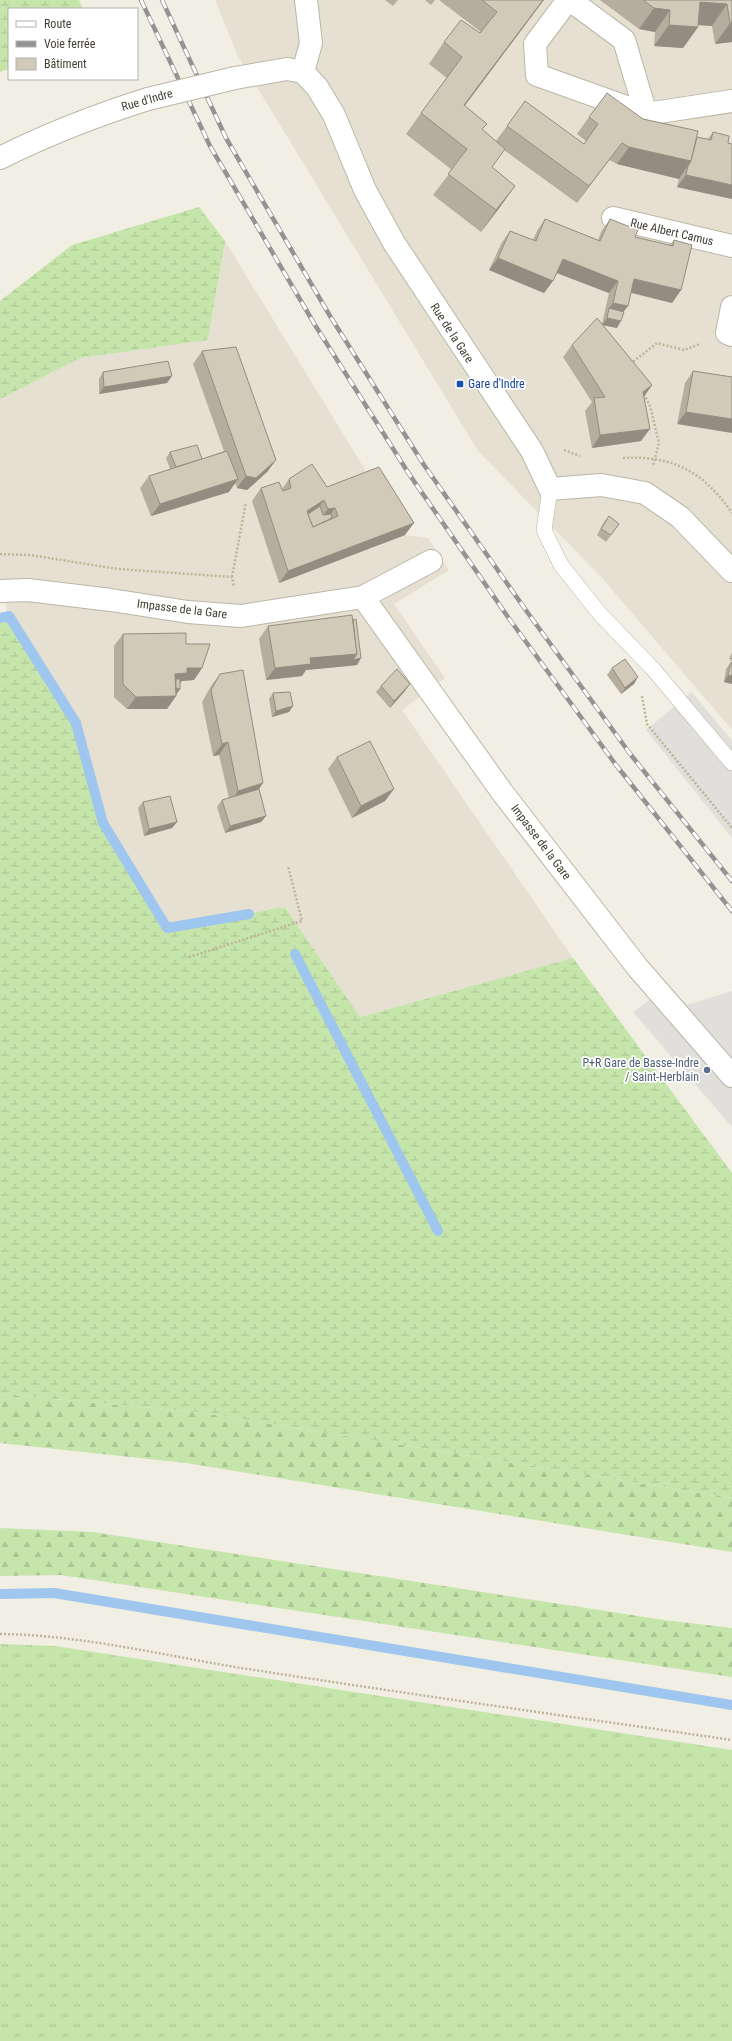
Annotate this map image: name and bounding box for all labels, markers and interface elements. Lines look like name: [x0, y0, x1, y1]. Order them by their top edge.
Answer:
legend: [8, 8, 138, 80]
text: Route: [44, 17, 72, 31]
text: Voie ferrée: [44, 37, 96, 51]
text: Bâtiment: [44, 57, 87, 71]
street label: Rue d'Indre: [120, 86, 175, 114]
street label: Rue Albert Camus: [629, 216, 715, 248]
street label: Rue de la Gare: [428, 301, 477, 366]
place label: Gare d'Indre: [468, 377, 525, 391]
marker: Gare d'Indre: [455, 379, 465, 389]
street label: Impasse de la Gare: [136, 597, 228, 622]
street label: Impasse de la Gare: [508, 802, 574, 883]
place label: P+R Gare de Basse-Indre / Saint-Herblain: [582, 1056, 699, 1084]
marker: P+R Gare de Basse-Indre / Saint-Herblain: [702, 1065, 712, 1075]

